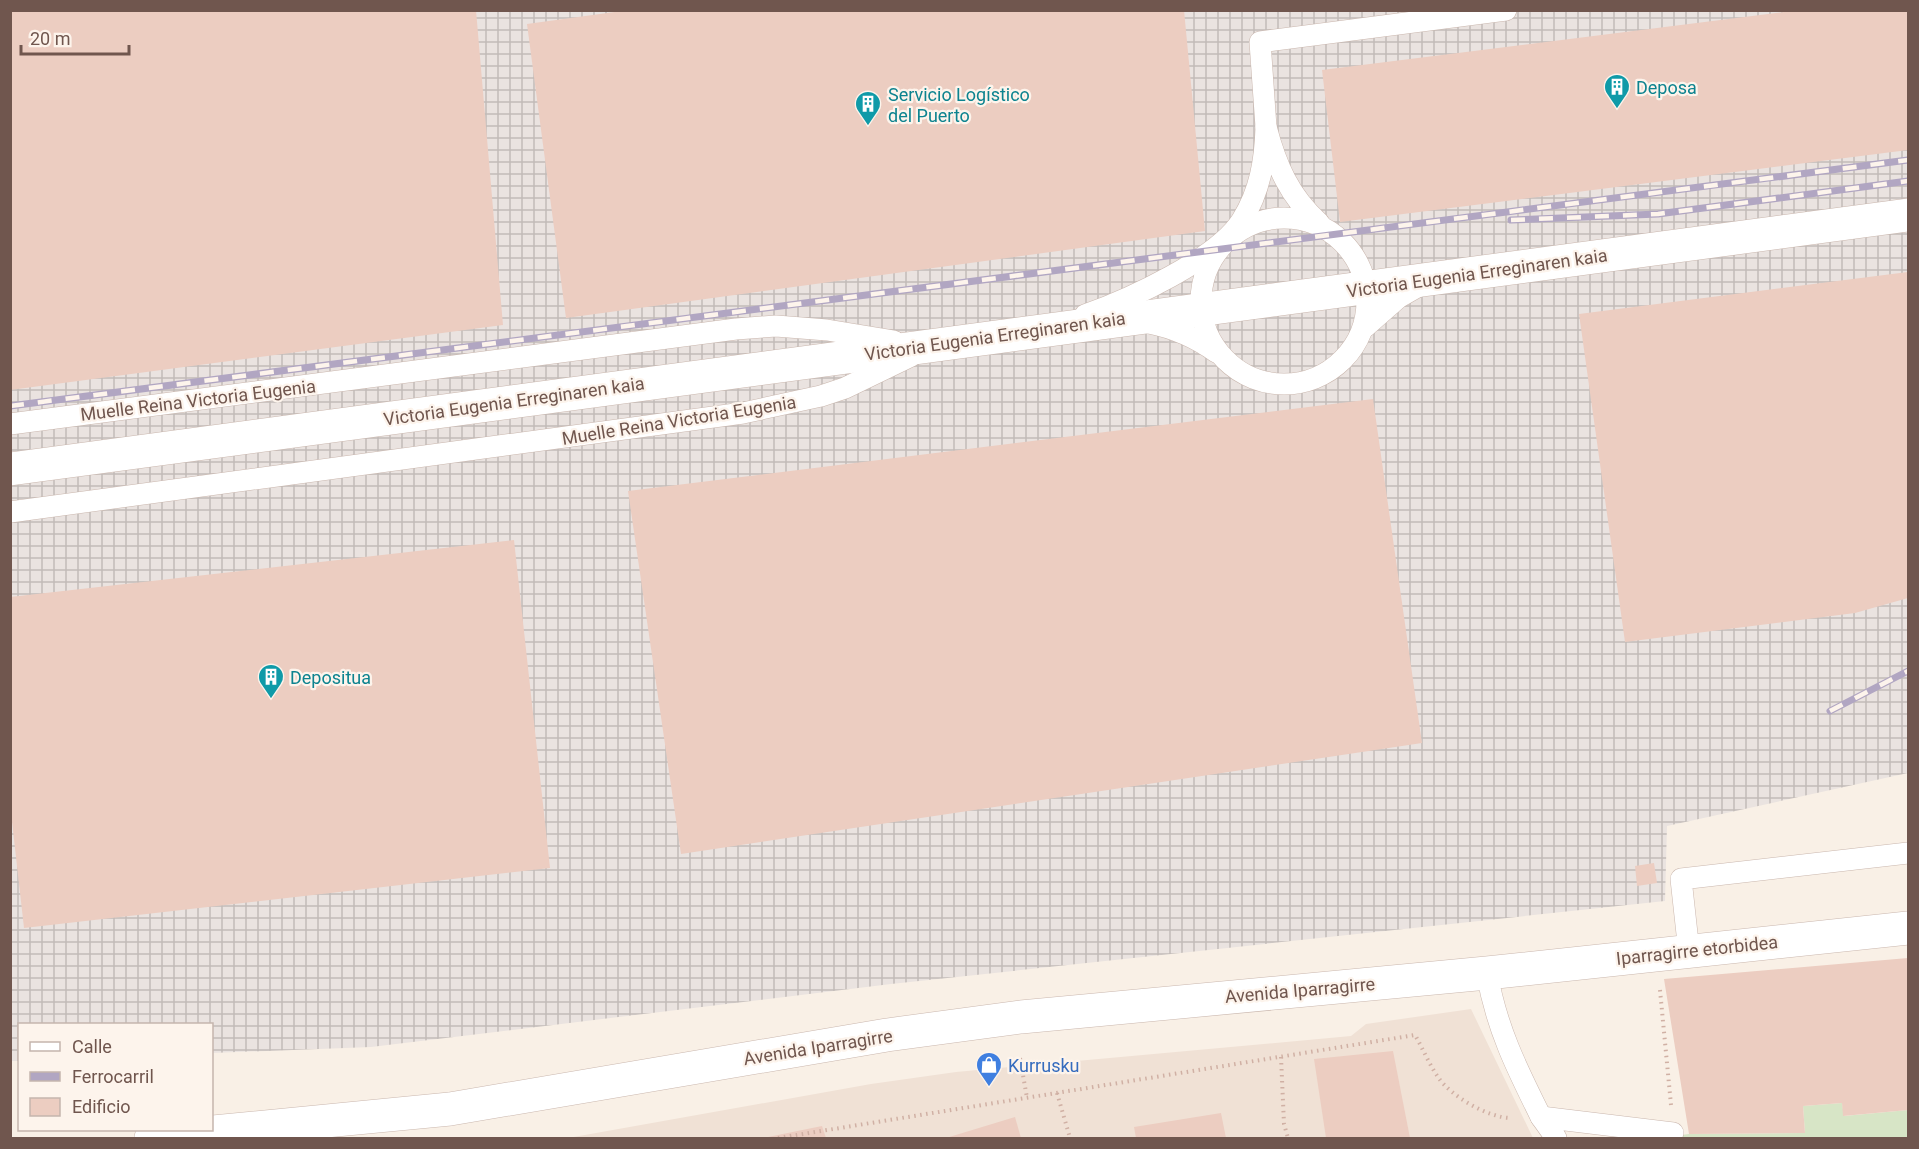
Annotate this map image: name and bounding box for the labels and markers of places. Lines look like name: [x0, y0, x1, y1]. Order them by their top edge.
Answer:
building icon: Deposa: [1602, 72, 1632, 110]
place label: Deposa: [1636, 77, 1697, 98]
place label: Servicio Logístico del Puerto: [888, 84, 1030, 126]
building icon: Servicio Logístico del Puerto: [853, 89, 883, 127]
building icon: Depositua: [256, 662, 286, 700]
place label: Depositua: [290, 667, 371, 688]
shop icon: Kurrusku: [974, 1050, 1004, 1088]
place label: Kurrusku: [1008, 1055, 1079, 1076]

